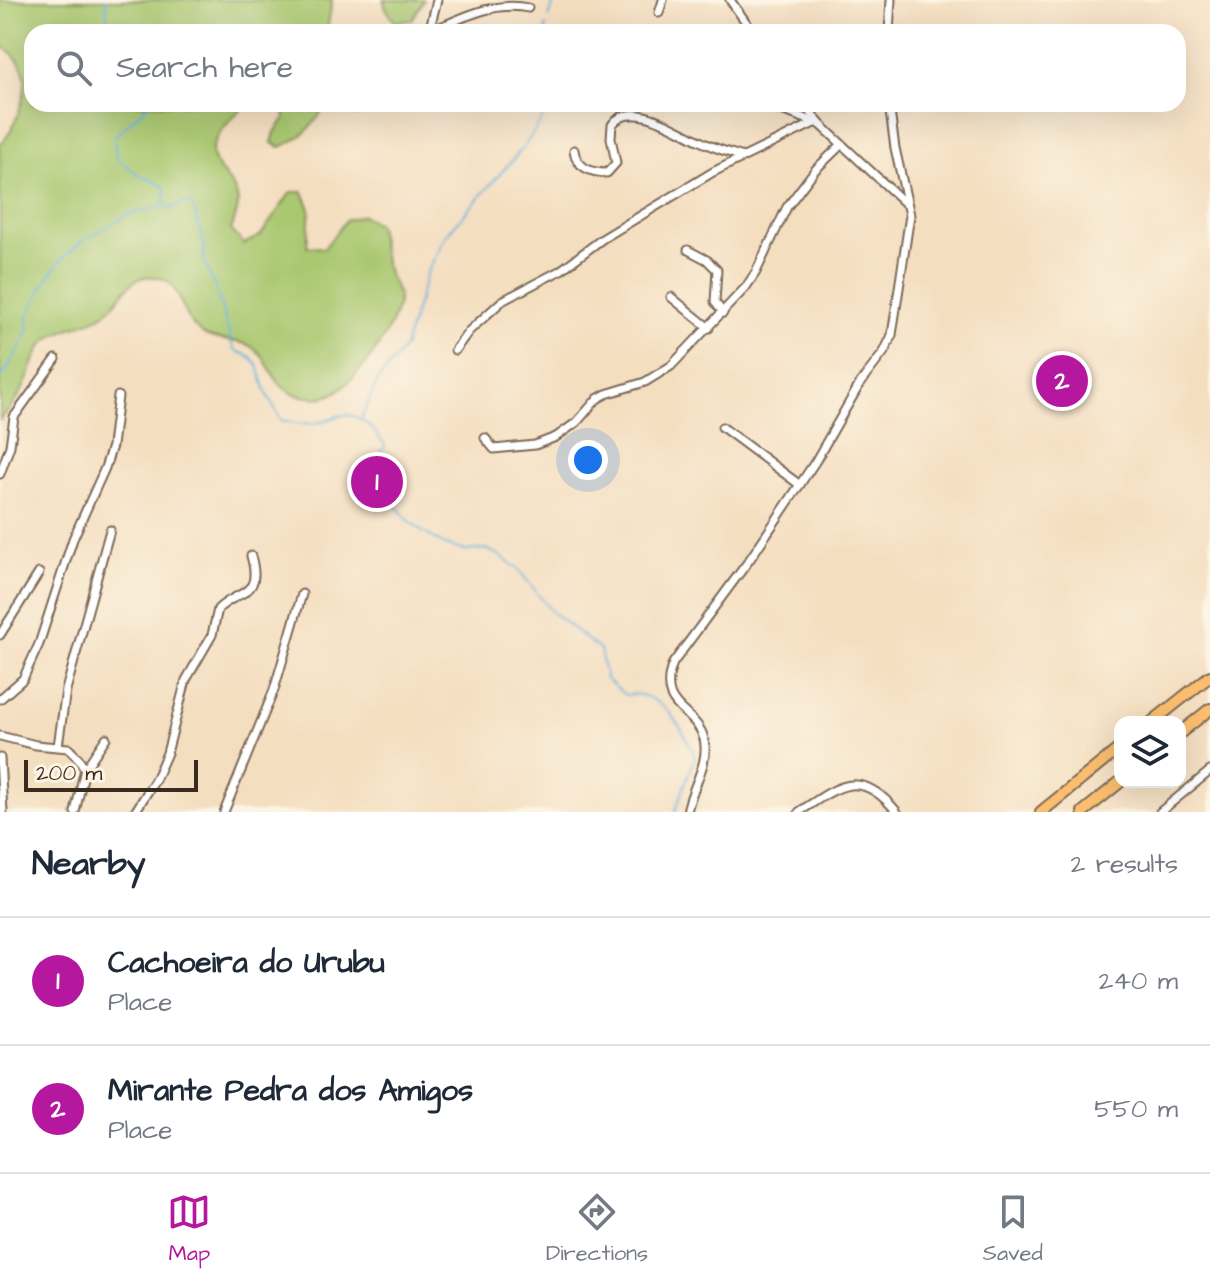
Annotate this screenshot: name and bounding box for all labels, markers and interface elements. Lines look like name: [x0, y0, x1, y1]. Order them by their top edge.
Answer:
search box: [24, 24, 1186, 112]
icon: search: [52, 46, 96, 90]
text: Search here: [116, 47, 293, 89]
pin: 2: [1036, 351, 1088, 411]
your location: [568, 440, 608, 480]
pin: 1: [351, 452, 403, 512]
map controls: [1114, 716, 1186, 788]
button: layers: [1114, 716, 1186, 788]
scale bar: [24, 756, 198, 792]
text: 200 m: [36, 758, 102, 789]
text: Nearby: [32, 840, 146, 888]
text: 2 results: [1070, 846, 1178, 882]
text: Cachoeira do Urubu: [108, 942, 385, 984]
text: 1: [56, 963, 60, 999]
text: 240 m: [1098, 963, 1178, 999]
text: Place: [108, 984, 172, 1020]
text: Mirante Pedra dos Amigos: [108, 1070, 473, 1112]
text: 2: [51, 1091, 65, 1127]
text: 550 m: [1094, 1091, 1178, 1127]
text: Place: [108, 1112, 172, 1148]
tab: Map: [167, 1190, 211, 1269]
tab: Directions: [546, 1190, 648, 1269]
tab: Saved: [983, 1190, 1043, 1269]

